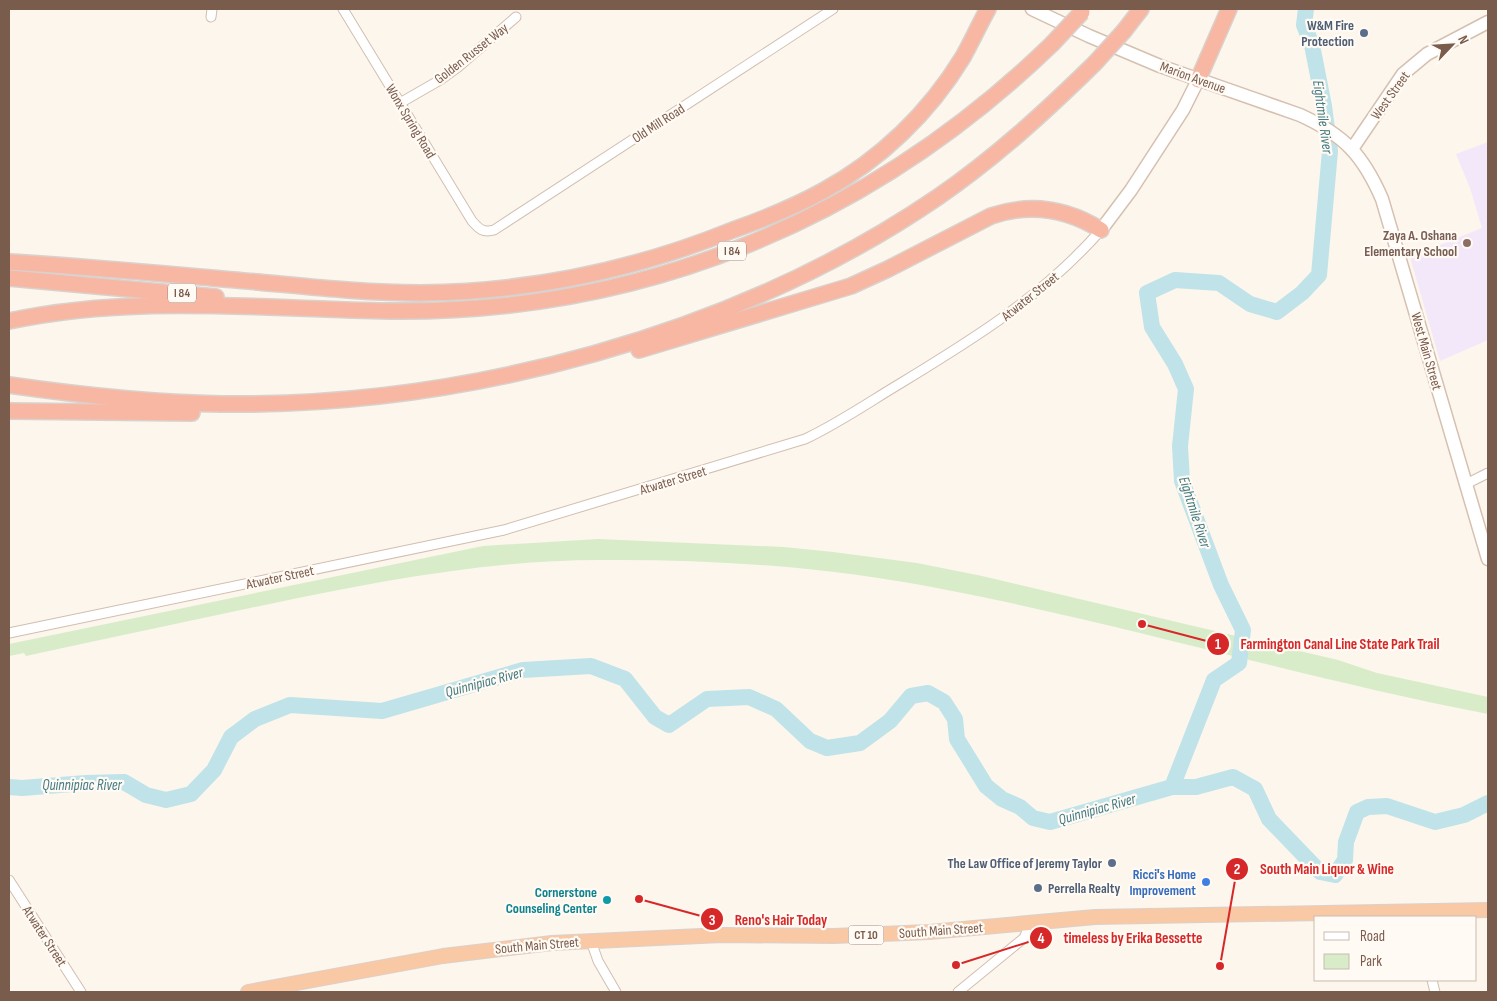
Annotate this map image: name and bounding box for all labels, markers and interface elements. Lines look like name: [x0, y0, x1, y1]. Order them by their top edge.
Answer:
place label: W&M Fire Protection: [1301, 17, 1354, 50]
street label: Golden Russet Way: [431, 19, 512, 87]
north arrow: [1427, 20, 1477, 70]
marker: W&M Fire Protection: [1358, 27, 1370, 39]
text: N: [1454, 33, 1473, 47]
street label: Marion Avenue: [1158, 58, 1228, 97]
street label: West Street: [1367, 68, 1414, 123]
water label: Eightmile River: [1308, 79, 1337, 156]
street label: Wonx Spring Road: [382, 81, 439, 162]
street label: Old Mill Road: [629, 100, 688, 147]
place label: Zaya A. Oshana Elementary School: [1364, 227, 1457, 260]
marker: Zaya A. Oshana Elementary School: [1461, 237, 1473, 249]
road number: I 84: [718, 242, 746, 260]
street label: Atwater Street: [997, 268, 1062, 325]
road number: I 84: [168, 284, 196, 302]
street label: West Main Street: [1407, 310, 1446, 392]
street label: Atwater Street: [637, 462, 709, 499]
water label: Eightmile River: [1174, 474, 1215, 551]
street label: Atwater Street: [244, 562, 316, 593]
callout: Farmington Canal Line State Park Trail: [1205, 629, 1449, 659]
text: 1: [1215, 635, 1221, 654]
text: Farmington Canal Line State Park Trail: [1241, 635, 1439, 654]
water label: Quinnipiac River: [443, 663, 526, 702]
water label: Quinnipiac River: [42, 776, 123, 795]
water label: Quinnipiac River: [1056, 789, 1139, 830]
callout: South Main Liquor & Wine: [1225, 854, 1404, 884]
place label: The Law Office of Jeremy Taylor: [948, 855, 1103, 872]
marker: The Law Office of Jeremy Taylor: [1106, 857, 1118, 869]
text: 2: [1234, 860, 1240, 879]
text: South Main Liquor & Wine: [1260, 860, 1394, 879]
place label: Ricci's Home Improvement: [1129, 866, 1196, 899]
marker: Ricci's Home Improvement: [1200, 876, 1212, 888]
place label: Perrella Realty: [1048, 880, 1120, 897]
marker: Perrella Realty: [1032, 882, 1044, 894]
place label: Cornerstone Counseling Center: [506, 884, 598, 917]
marker: Cornerstone Counseling Center: [601, 894, 613, 906]
street label: Atwater Street: [18, 902, 70, 970]
callout: Reno's Hair Today: [699, 904, 837, 934]
text: 3: [709, 911, 716, 930]
text: Reno's Hair Today: [735, 911, 828, 930]
legend: [1314, 916, 1477, 981]
street label: South Main Street: [898, 919, 984, 942]
callout: timeless by Erika Bessette: [1029, 923, 1213, 953]
road number: CT 10: [848, 926, 884, 944]
text: Road: [1360, 927, 1385, 946]
text: 4: [1038, 929, 1045, 948]
text: timeless by Erika Bessette: [1064, 929, 1203, 948]
street label: South Main Street: [494, 933, 580, 958]
text: Park: [1360, 952, 1382, 971]

